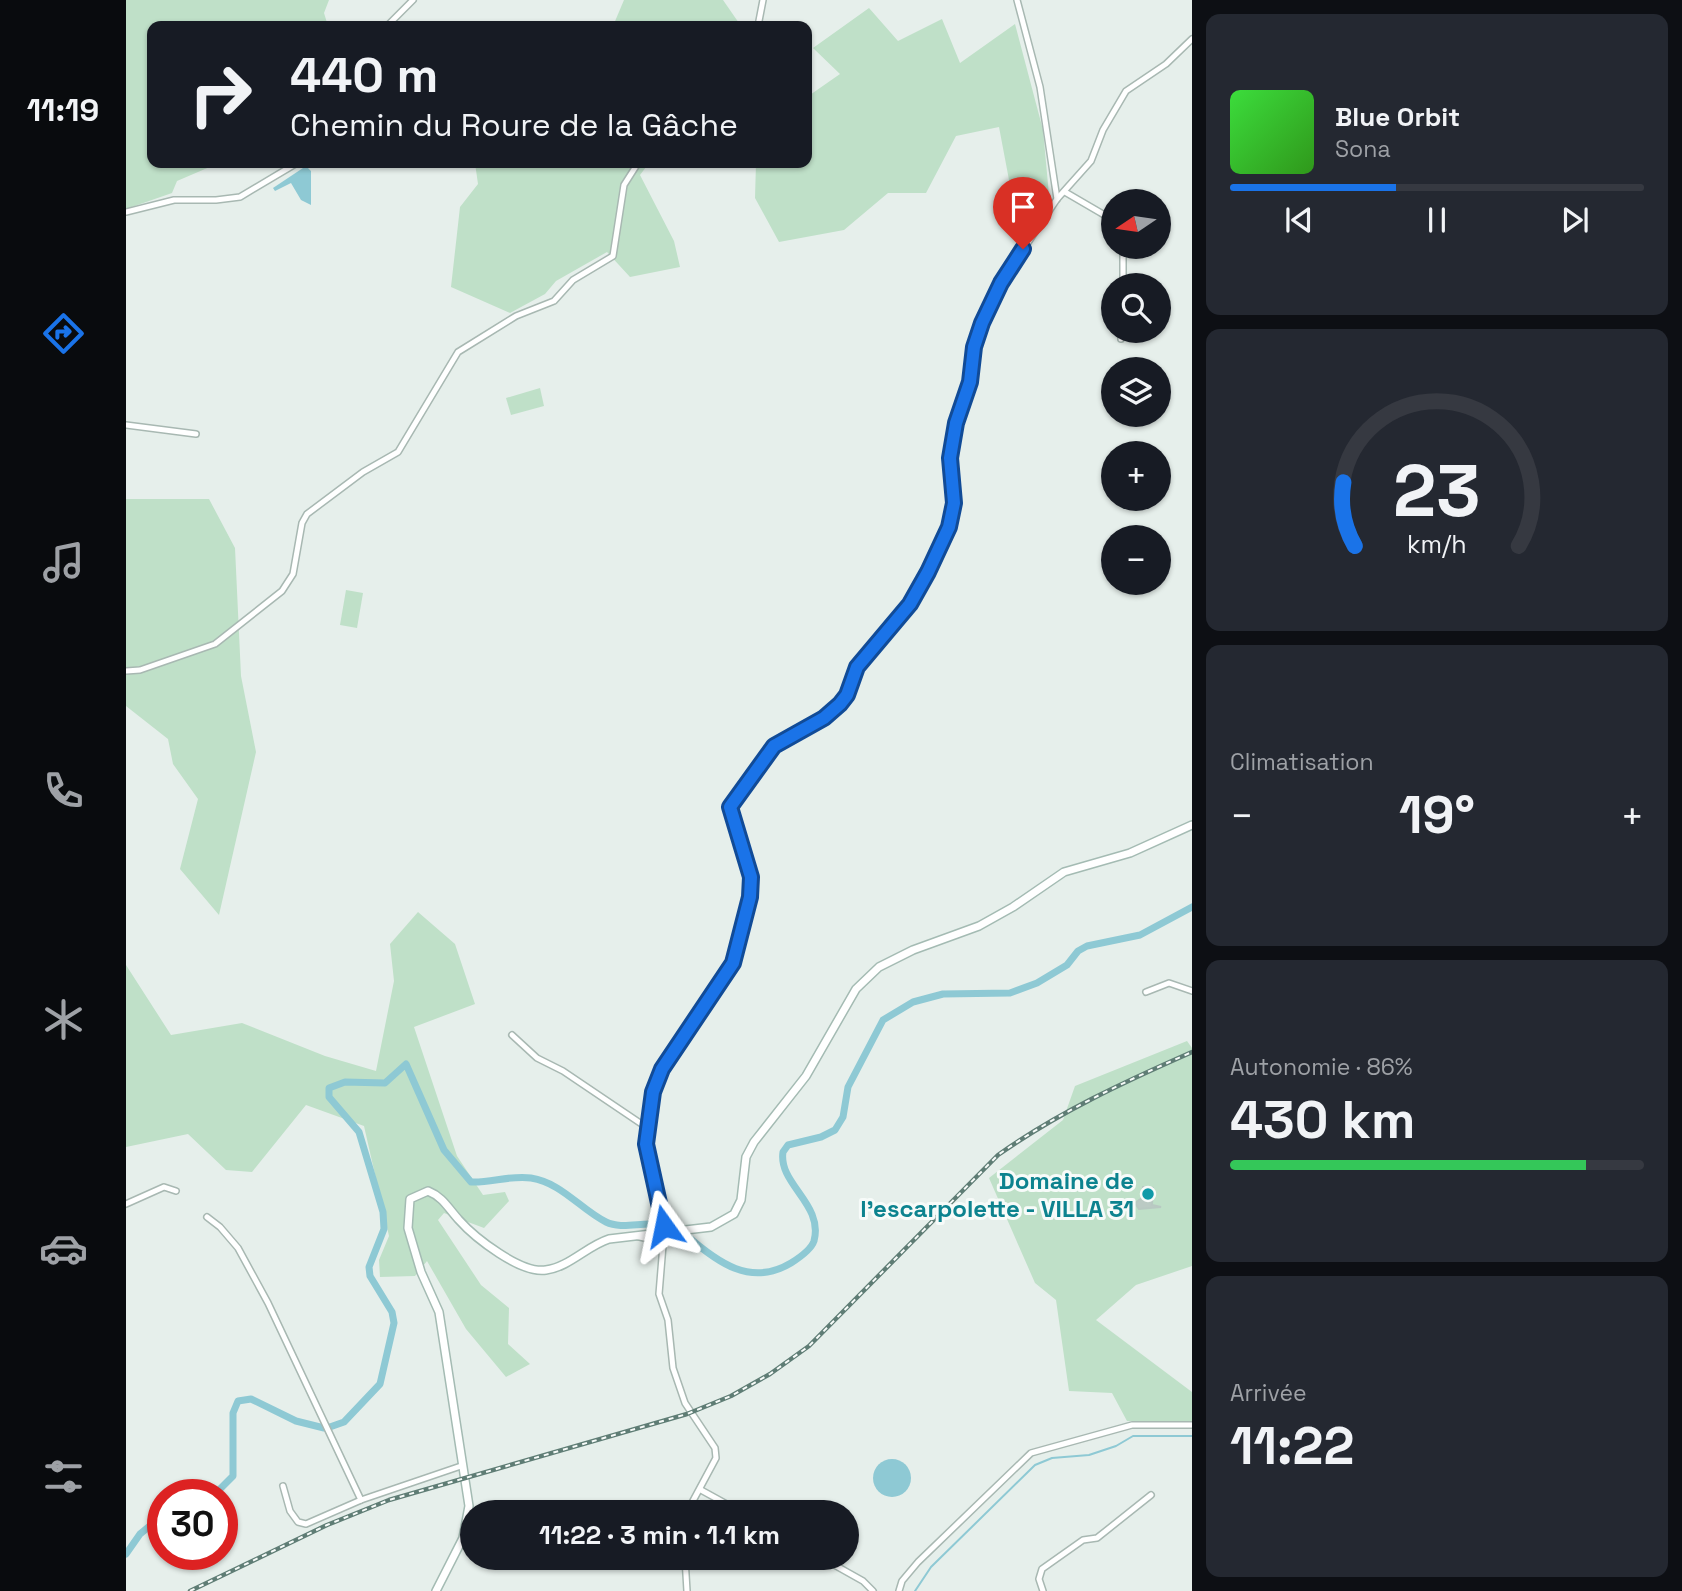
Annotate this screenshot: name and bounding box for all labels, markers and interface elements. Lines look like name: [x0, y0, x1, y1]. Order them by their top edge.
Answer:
text: 440 m: [290, 44, 438, 106]
icon: right: [175, 49, 266, 140]
text: 11:19: [27, 90, 99, 130]
text: Blue Orbit: [1335, 100, 1460, 134]
text: Chemin du Roure de la Gâche: [290, 105, 738, 145]
text: Sona: [1335, 134, 1391, 164]
pin: [993, 177, 1053, 249]
icon: arrive: [1004, 188, 1042, 226]
north arrow: [1101, 189, 1171, 259]
map controls: [1101, 189, 1171, 595]
icon: previous: [1280, 201, 1318, 239]
icon: pause: [1418, 201, 1456, 239]
icon: next: [1556, 201, 1594, 239]
button: search: [1101, 273, 1171, 343]
icon: directions: [39, 309, 88, 358]
button: layers: [1101, 357, 1171, 427]
button: +: [1101, 441, 1171, 511]
text: 23: [1393, 445, 1481, 538]
button: −: [1101, 525, 1171, 595]
text: km/h: [1407, 528, 1467, 560]
icon: music: [39, 538, 88, 587]
text: Climatisation: [1230, 747, 1374, 777]
icon: phone: [39, 766, 88, 815]
text: 19°: [1399, 782, 1475, 848]
text: −: [1230, 792, 1254, 840]
text: +: [1620, 792, 1644, 840]
icon: climate: [39, 995, 88, 1044]
text: Autonomie · 86%: [1230, 1052, 1413, 1082]
text: 430 km: [1230, 1087, 1415, 1153]
place label: Domaine de l'escarpolette - VILLA 31: [860, 1165, 1134, 1224]
marker: Domaine de l'escarpolette - VILLA 31: [1140, 1186, 1156, 1202]
position arrow: [627, 1189, 701, 1263]
icon: car: [39, 1224, 88, 1273]
text: Arrivée: [1230, 1378, 1307, 1408]
text: 11:22: [1230, 1413, 1354, 1479]
icon: filters: [39, 1452, 88, 1501]
speed limit sign: 30: [147, 1479, 238, 1570]
text: 11:22 · 3 min · 1.1 km: [539, 1518, 780, 1552]

